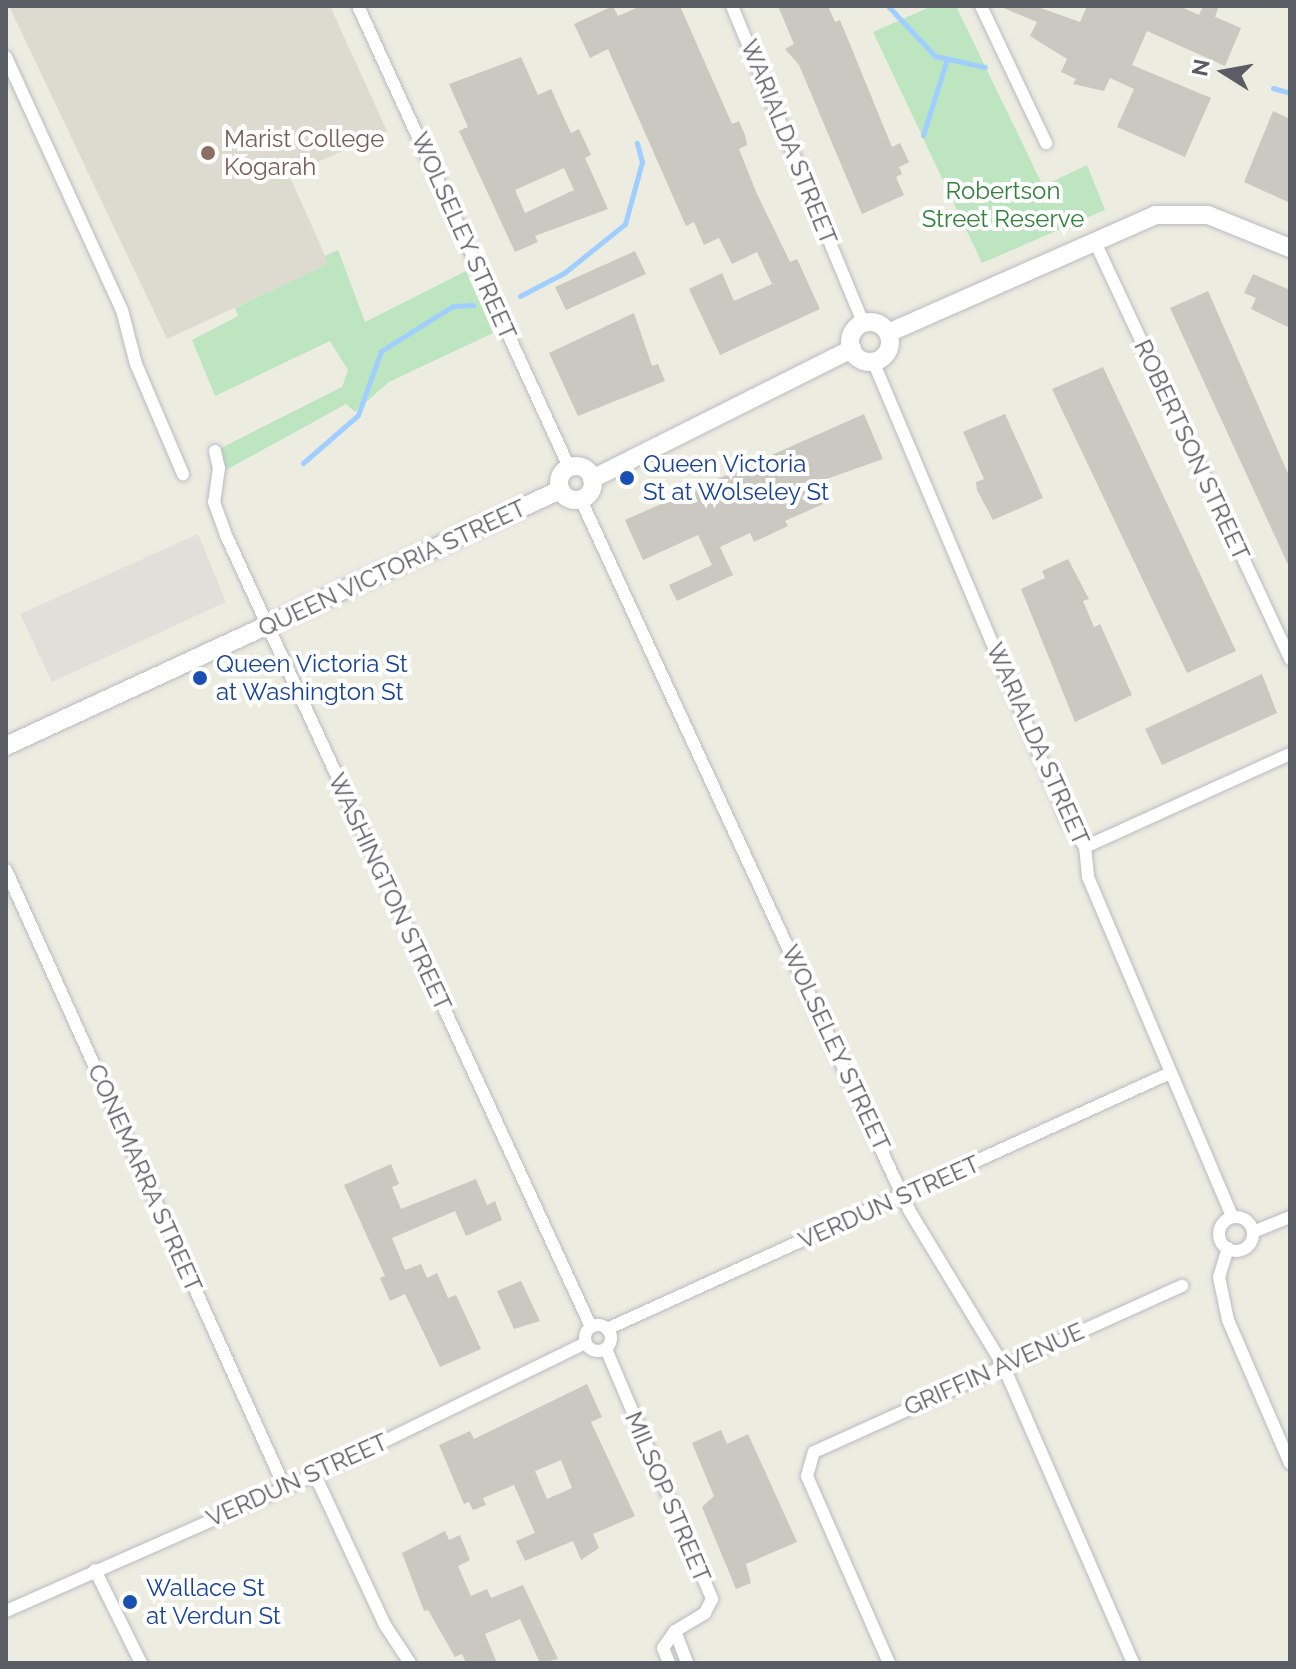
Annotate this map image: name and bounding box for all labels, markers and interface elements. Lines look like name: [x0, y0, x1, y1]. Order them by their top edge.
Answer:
north arrow: [1184, 32, 1264, 112]
street label: WARIALDA STREET: [735, 35, 843, 249]
text: N: [1186, 57, 1215, 78]
place label: Marist College Kogarah: [224, 125, 384, 181]
street label: WOLSELEY STREET: [405, 127, 523, 345]
marker: Marist College Kogarah: [199, 144, 217, 162]
park label: Robertson Street Reserve: [922, 177, 1084, 233]
street label: ROBERTSON STREET: [1128, 335, 1256, 565]
place label: Queen Victoria St at Wolseley St: [643, 450, 830, 506]
marker: Queen Victoria St at Wolseley St: [618, 469, 636, 487]
street label: QUEEN VICTORIA STREET: [253, 493, 531, 643]
street label: WARIALDA STREET: [980, 638, 1096, 850]
place label: Queen Victoria St at Washington St: [216, 650, 409, 706]
marker: Queen Victoria St at Washington St: [191, 669, 209, 687]
street label: WASHINGTON STREET: [322, 769, 458, 1015]
street label: WOLSELEY STREET: [775, 940, 897, 1156]
street label: CONEMARRA STREET: [82, 1059, 208, 1297]
street label: VERDUN STREET: [794, 1149, 984, 1255]
street label: GRIFFIN AVENUE: [899, 1316, 1089, 1422]
street label: MILSOP STREET: [619, 1407, 717, 1587]
street label: VERDUN STREET: [202, 1427, 392, 1533]
place label: Wallace St at Verdun St: [146, 1574, 282, 1630]
marker: Wallace St at Verdun St: [121, 1593, 139, 1611]

